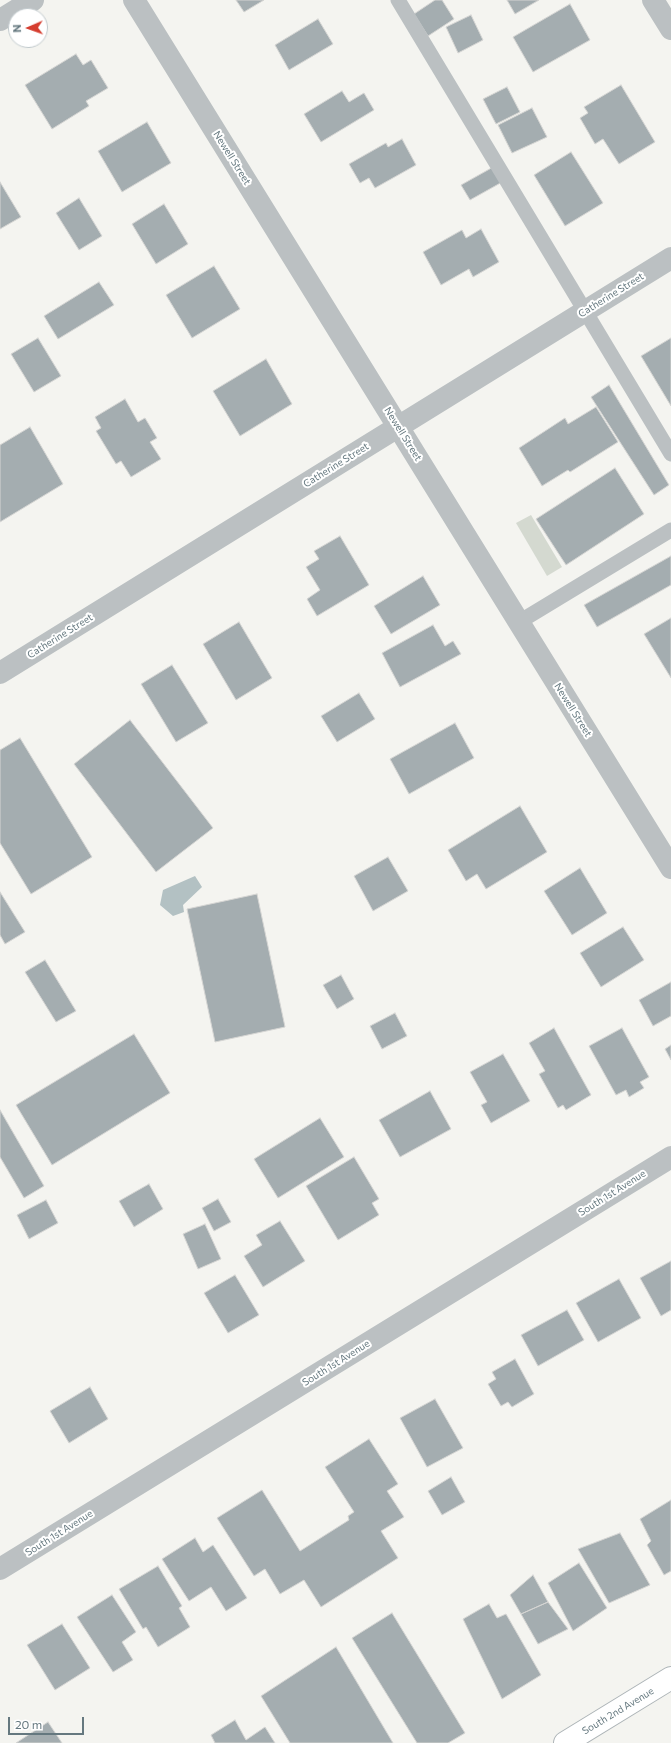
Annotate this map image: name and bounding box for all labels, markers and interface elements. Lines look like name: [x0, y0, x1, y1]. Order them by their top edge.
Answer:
north arrow: [8, 8, 48, 48]
text: N: [10, 24, 23, 33]
street label: Newell Street: [211, 129, 253, 187]
street label: Catherine Street: [576, 270, 646, 320]
street label: Newell Street: [382, 405, 424, 463]
street label: Catherine Street: [301, 440, 371, 490]
street label: Catherine Street: [25, 611, 95, 661]
street label: Newell Street: [552, 681, 594, 739]
street label: South 1st Avenue: [576, 1167, 648, 1219]
street label: South 1st Avenue: [300, 1337, 372, 1389]
street label: South 1st Avenue: [23, 1507, 95, 1559]
street label: South 2nd Avenue: [580, 1685, 656, 1737]
scale bar: [10, 1709, 86, 1735]
text: 20 m: [15, 1717, 42, 1731]

